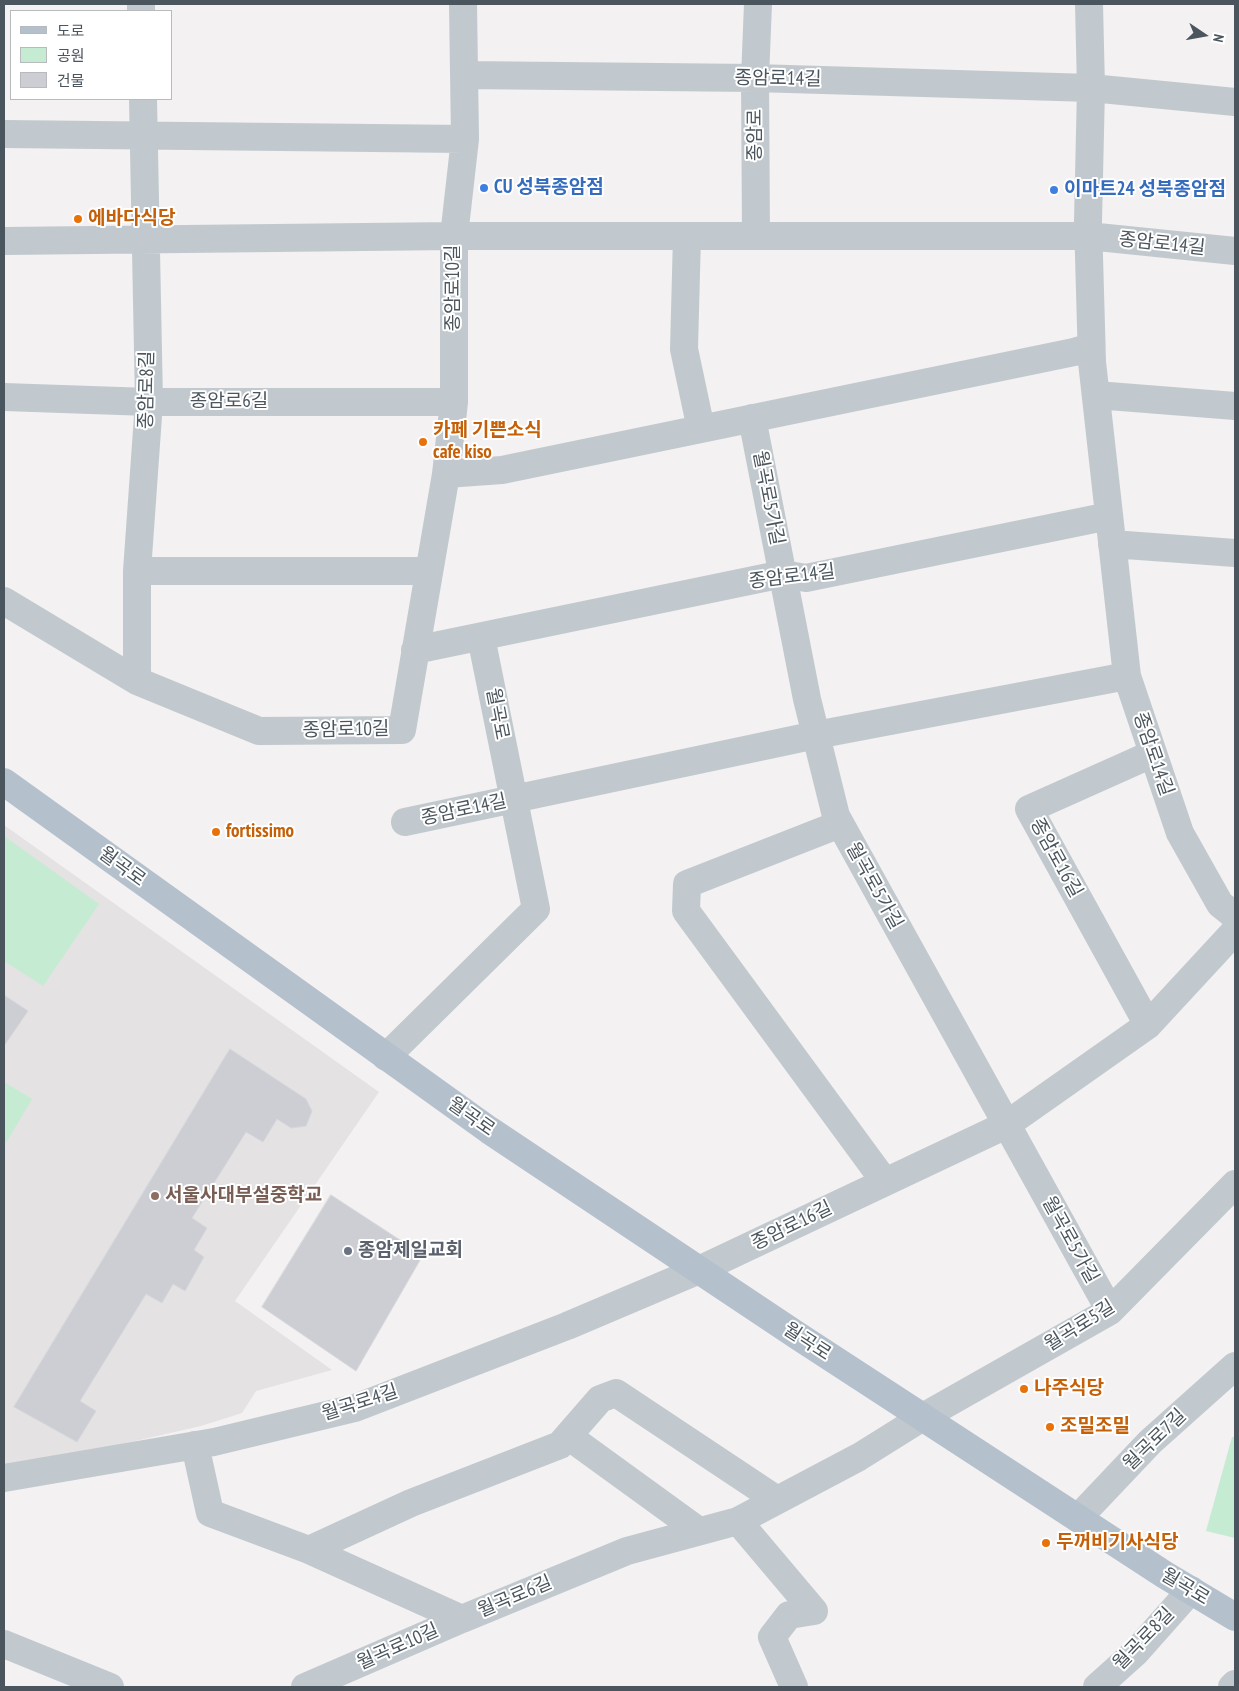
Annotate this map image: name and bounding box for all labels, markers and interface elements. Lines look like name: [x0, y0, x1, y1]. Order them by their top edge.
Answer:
legend: [10, 10, 172, 100]
north arrow: [1179, 10, 1229, 60]
text: 도로: [57, 21, 85, 40]
text: N: [1209, 33, 1228, 44]
text: 공원: [57, 46, 85, 65]
street label: 종암로14길: [734, 67, 822, 91]
text: 건물: [57, 71, 85, 90]
street label: 종암로: [745, 109, 767, 161]
place label: CU 성북종암점: [494, 177, 604, 199]
place label: 이마트24 성북종암점: [1064, 179, 1226, 201]
marker: CU 성북종암점: [478, 182, 490, 194]
marker: 이마트24 성북종암점: [1048, 184, 1060, 196]
place label: 에바다식당: [88, 208, 175, 230]
marker: 에바다식당: [72, 213, 84, 225]
street label: 종암로14길: [1118, 228, 1206, 260]
street label: 종암로10길: [443, 244, 465, 332]
street label: 종암로8길: [135, 351, 159, 429]
street label: 종암로6길: [190, 391, 268, 413]
place label: 카페 기쁜소식 cafe kiso: [433, 420, 542, 464]
marker: 카페 기쁜소식 cafe kiso: [417, 436, 429, 448]
street label: 월곡로5가길: [748, 449, 788, 547]
street label: 종암로14길: [747, 560, 837, 594]
street label: 월곡로: [481, 686, 513, 742]
street label: 종암로14길: [1128, 709, 1178, 799]
street label: 종암로10길: [302, 718, 390, 742]
street label: 종암로14길: [419, 790, 509, 830]
street label: 종암로16길: [1025, 814, 1087, 902]
place label: fortissimo: [226, 821, 294, 843]
marker: fortissimo: [210, 826, 222, 838]
street label: 월곡로5가길: [841, 839, 907, 933]
street label: 월곡로: [94, 842, 150, 892]
street label: 월곡로: [443, 1093, 499, 1141]
place label: 서울사대부설중학교: [165, 1185, 322, 1207]
marker: 서울사대부설중학교: [149, 1190, 161, 1202]
street label: 월곡로5가길: [1037, 1193, 1103, 1287]
street label: 종암로16길: [748, 1197, 836, 1255]
place label: 종암제일교회: [358, 1240, 463, 1262]
marker: 종암제일교회: [342, 1245, 354, 1257]
street label: 월곡로5길: [1041, 1296, 1119, 1356]
street label: 월곡로: [779, 1318, 835, 1366]
place label: 나주식당: [1034, 1378, 1104, 1400]
street label: 월곡로4길: [319, 1380, 401, 1426]
marker: 나주식당: [1018, 1383, 1030, 1395]
street label: 월곡로7길: [1119, 1405, 1191, 1475]
place label: 조밀조밀: [1060, 1416, 1130, 1438]
marker: 조밀조밀: [1044, 1421, 1056, 1433]
place label: 두꺼비기사식당: [1056, 1532, 1178, 1554]
marker: 두꺼비기사식당: [1040, 1537, 1052, 1549]
street label: 월곡로: [1157, 1564, 1213, 1610]
street label: 월곡로6길: [474, 1571, 556, 1623]
street label: 월곡로8길: [1109, 1603, 1179, 1675]
street label: 월곡로10길: [354, 1619, 442, 1675]

